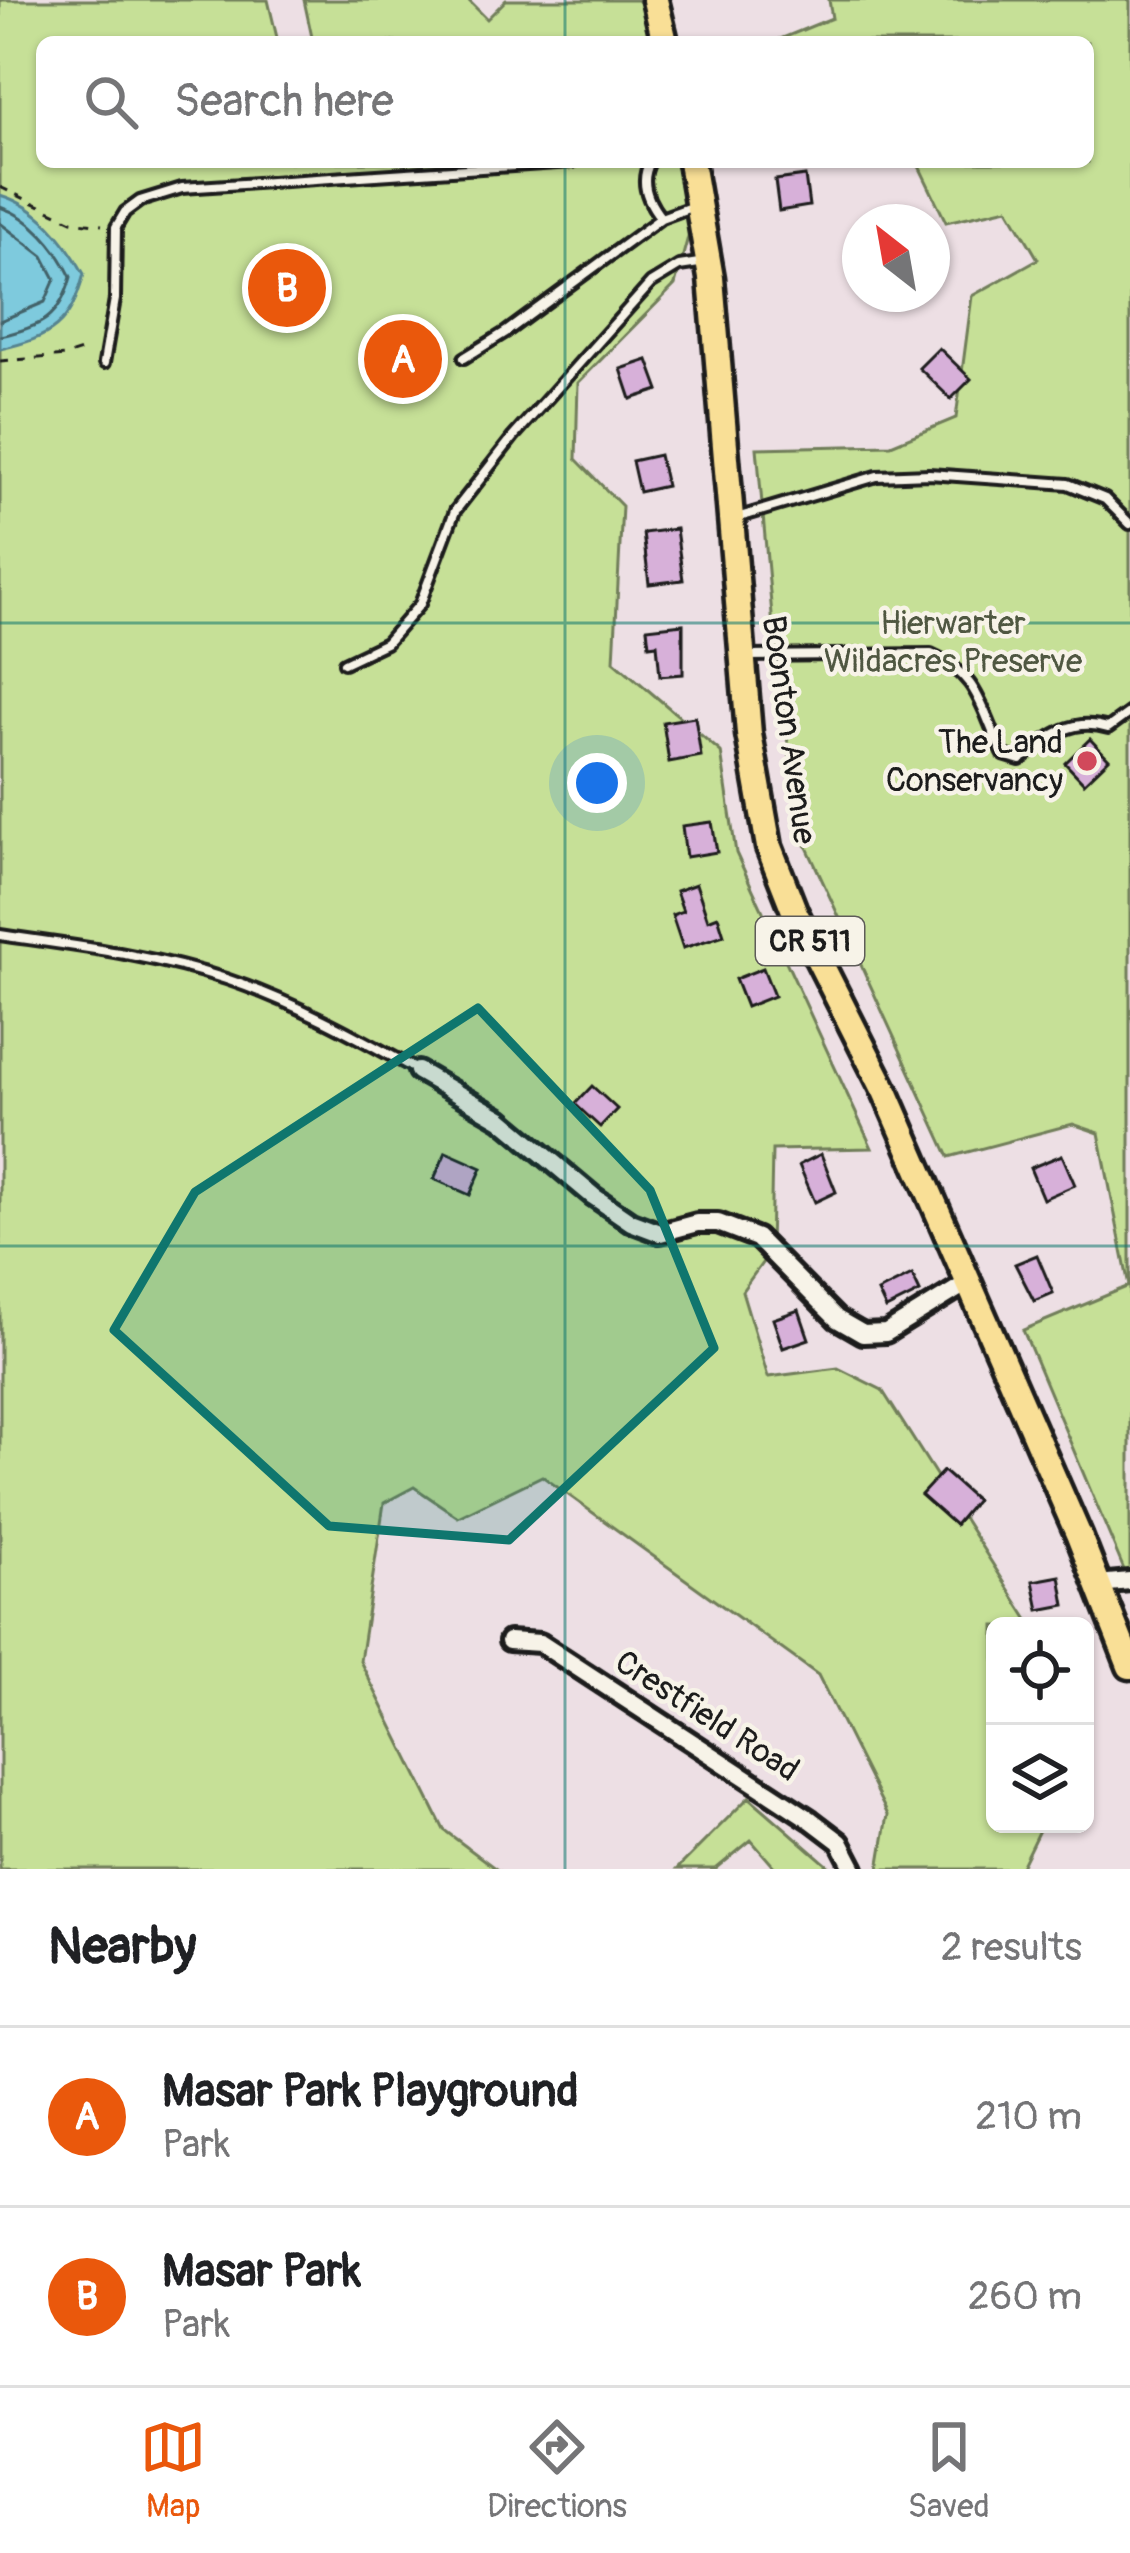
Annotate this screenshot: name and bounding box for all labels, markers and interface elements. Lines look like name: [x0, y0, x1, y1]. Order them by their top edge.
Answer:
search box: [36, 36, 1094, 168]
icon: search: [78, 69, 144, 135]
text: Search here: [174, 74, 394, 130]
north arrow: [842, 204, 950, 312]
pin: B: [248, 243, 326, 333]
pin: A: [364, 314, 442, 404]
park label: Hierwarter Wildacres Preserve: [824, 603, 1082, 682]
street label: Boonton Avenue: [753, 613, 825, 847]
place label: The Land Conservancy: [886, 722, 1063, 801]
marker: The Land Conservancy: [1074, 748, 1100, 774]
your location: [567, 753, 627, 813]
road number: CR 511: [756, 917, 864, 965]
map controls: [986, 1617, 1094, 1833]
button: locate: [986, 1617, 1094, 1725]
street label: Crestfield Road: [607, 1641, 807, 1791]
button: layers: [986, 1725, 1094, 1833]
text: Nearby: [48, 1915, 196, 1979]
text: 2 results: [941, 1923, 1082, 1972]
text: Masar Park Playground: [162, 2064, 579, 2120]
text: A: [74, 2092, 100, 2141]
text: 210 m: [975, 2092, 1082, 2141]
text: Park: [162, 2120, 230, 2169]
text: Masar Park: [162, 2244, 361, 2300]
text: B: [76, 2272, 98, 2321]
text: 260 m: [968, 2272, 1082, 2321]
text: Park: [162, 2300, 230, 2349]
tab: Map: [140, 2414, 206, 2527]
tab: Directions: [487, 2414, 627, 2527]
tab: Saved: [908, 2414, 990, 2527]

